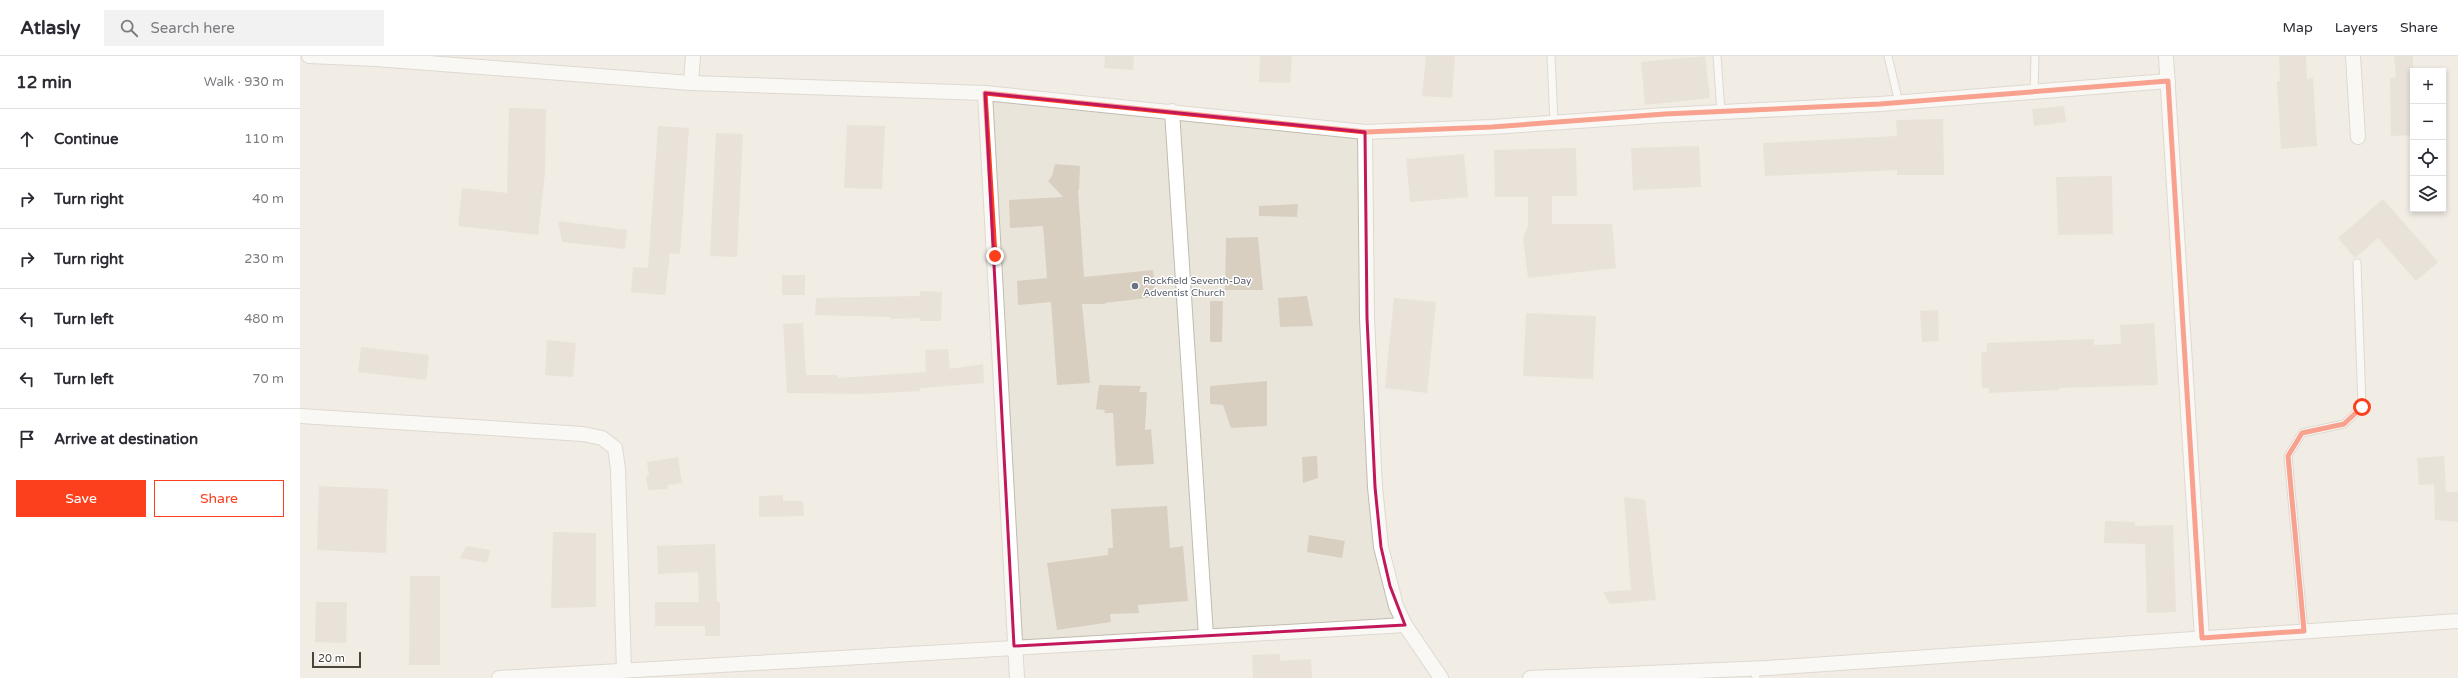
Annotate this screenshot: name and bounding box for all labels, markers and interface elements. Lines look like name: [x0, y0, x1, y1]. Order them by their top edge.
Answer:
search box: [104, 10, 384, 46]
text: Atlasly: [20, 17, 80, 39]
icon: search: [118, 17, 140, 39]
text: Search here: [150, 19, 235, 37]
text: Map: [2283, 19, 2313, 36]
text: Layers: [2335, 19, 2378, 36]
text: Share: [2400, 19, 2438, 36]
map controls: [2410, 68, 2446, 212]
button: +: [2410, 68, 2446, 104]
text: 12 min: [16, 72, 72, 93]
text: Walk · 930 m: [204, 74, 284, 90]
button: −: [2410, 104, 2446, 140]
icon: ahead: [16, 128, 38, 150]
text: Continue: [54, 130, 118, 148]
text: 110 m: [244, 131, 284, 147]
button: locate: [2410, 140, 2446, 176]
button: layers: [2410, 176, 2446, 212]
icon: right: [16, 188, 38, 210]
text: Turn right: [54, 190, 124, 208]
text: 40 m: [252, 191, 284, 207]
route end: [986, 247, 1004, 265]
icon: right: [16, 248, 38, 270]
text: Turn right: [54, 250, 124, 268]
text: 230 m: [244, 251, 284, 267]
place label: Rockfield Seventh-Day Adventist Church: [1143, 275, 1252, 299]
marker: Rockfield Seventh-Day Adventist Church: [1130, 281, 1140, 291]
icon: left: [16, 308, 38, 330]
text: Turn left: [54, 310, 114, 328]
text: 480 m: [244, 311, 284, 327]
icon: left: [16, 368, 38, 390]
text: Turn left: [54, 370, 114, 388]
text: 70 m: [252, 371, 284, 387]
route start: [2353, 398, 2371, 416]
icon: arrive: [16, 428, 38, 450]
text: Arrive at destination: [54, 430, 198, 448]
button: Save: [16, 480, 146, 517]
button: Share: [154, 480, 284, 517]
scale bar: [312, 650, 361, 669]
text: 20 m: [318, 652, 345, 665]

